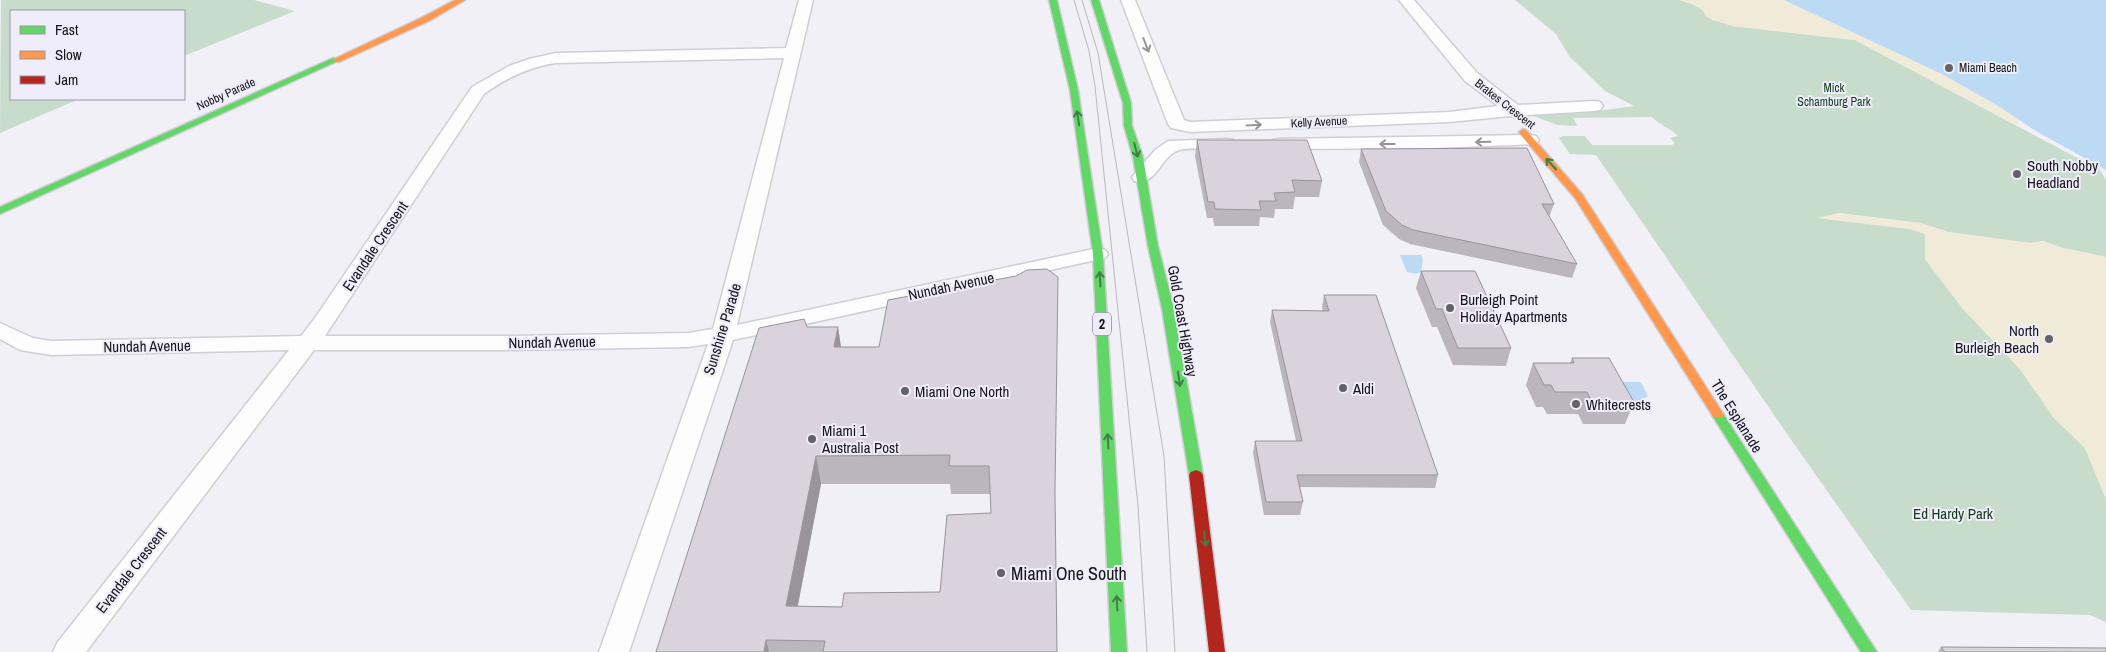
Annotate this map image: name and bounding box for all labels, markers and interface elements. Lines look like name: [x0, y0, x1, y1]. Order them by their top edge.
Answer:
legend: [10, 10, 185, 100]
text: Fast: [55, 19, 79, 40]
one-way arrow: [1142, 37, 1151, 53]
text: Slow: [55, 44, 82, 65]
place label: Miami Beach: [1959, 60, 2017, 76]
marker: Miami Beach: [1943, 62, 1955, 74]
text: Jam: [55, 69, 78, 90]
street label: Nobby Parade: [194, 74, 258, 114]
street label: Brakes Crescent: [1471, 75, 1539, 133]
park label: Mick Schamburg Park: [1797, 80, 1871, 110]
one-way arrow: [1073, 110, 1083, 126]
street label: Kelly Avenue: [1290, 113, 1348, 131]
one-way arrow: [1246, 120, 1262, 129]
one-way arrow: [1475, 138, 1491, 147]
one-way arrow: [1379, 139, 1395, 149]
one-way arrow: [1132, 142, 1141, 158]
place label: South Nobby Headland: [2027, 155, 2099, 193]
one-way arrow: [1545, 158, 1557, 171]
marker: South Nobby Headland: [2011, 168, 2023, 180]
street label: Evandale Crescent: [337, 197, 413, 295]
street label: Gold Coast Highway: [1163, 264, 1203, 379]
street label: Nundah Avenue: [906, 267, 996, 305]
one-way arrow: [1095, 271, 1104, 287]
street label: Sunshine Parade: [698, 280, 746, 378]
place label: Burleigh Point Holiday Apartments: [1460, 289, 1567, 327]
marker: Burleigh Point Holiday Apartments: [1444, 302, 1456, 314]
road number: 2: [1093, 312, 1111, 336]
place label: North Burleigh Beach: [1955, 320, 2039, 358]
street label: Nundah Avenue: [508, 331, 596, 353]
marker: North Burleigh Beach: [2043, 333, 2055, 345]
street label: Nundah Avenue: [103, 335, 191, 357]
one-way arrow: [1174, 370, 1184, 386]
street label: The Esplanade: [1706, 375, 1768, 457]
place label: Aldi: [1352, 378, 1374, 399]
place label: Miami One North: [915, 381, 1009, 402]
marker: Aldi: [1337, 382, 1349, 394]
marker: Miami One North: [899, 385, 911, 397]
place label: Whitecrests: [1586, 394, 1651, 415]
marker: Whitecrests: [1570, 398, 1582, 410]
place label: Miami 1 Australia Post: [821, 420, 899, 458]
marker: Miami 1 Australia Post: [806, 433, 818, 445]
one-way arrow: [1104, 433, 1113, 449]
park label: Ed Hardy Park: [1913, 503, 1994, 524]
street label: Evandale Crescent: [91, 522, 172, 617]
one-way arrow: [1200, 531, 1210, 547]
place label: Miami One South: [1011, 561, 1127, 586]
marker: Miami One South: [995, 567, 1007, 579]
one-way arrow: [1112, 596, 1121, 612]

